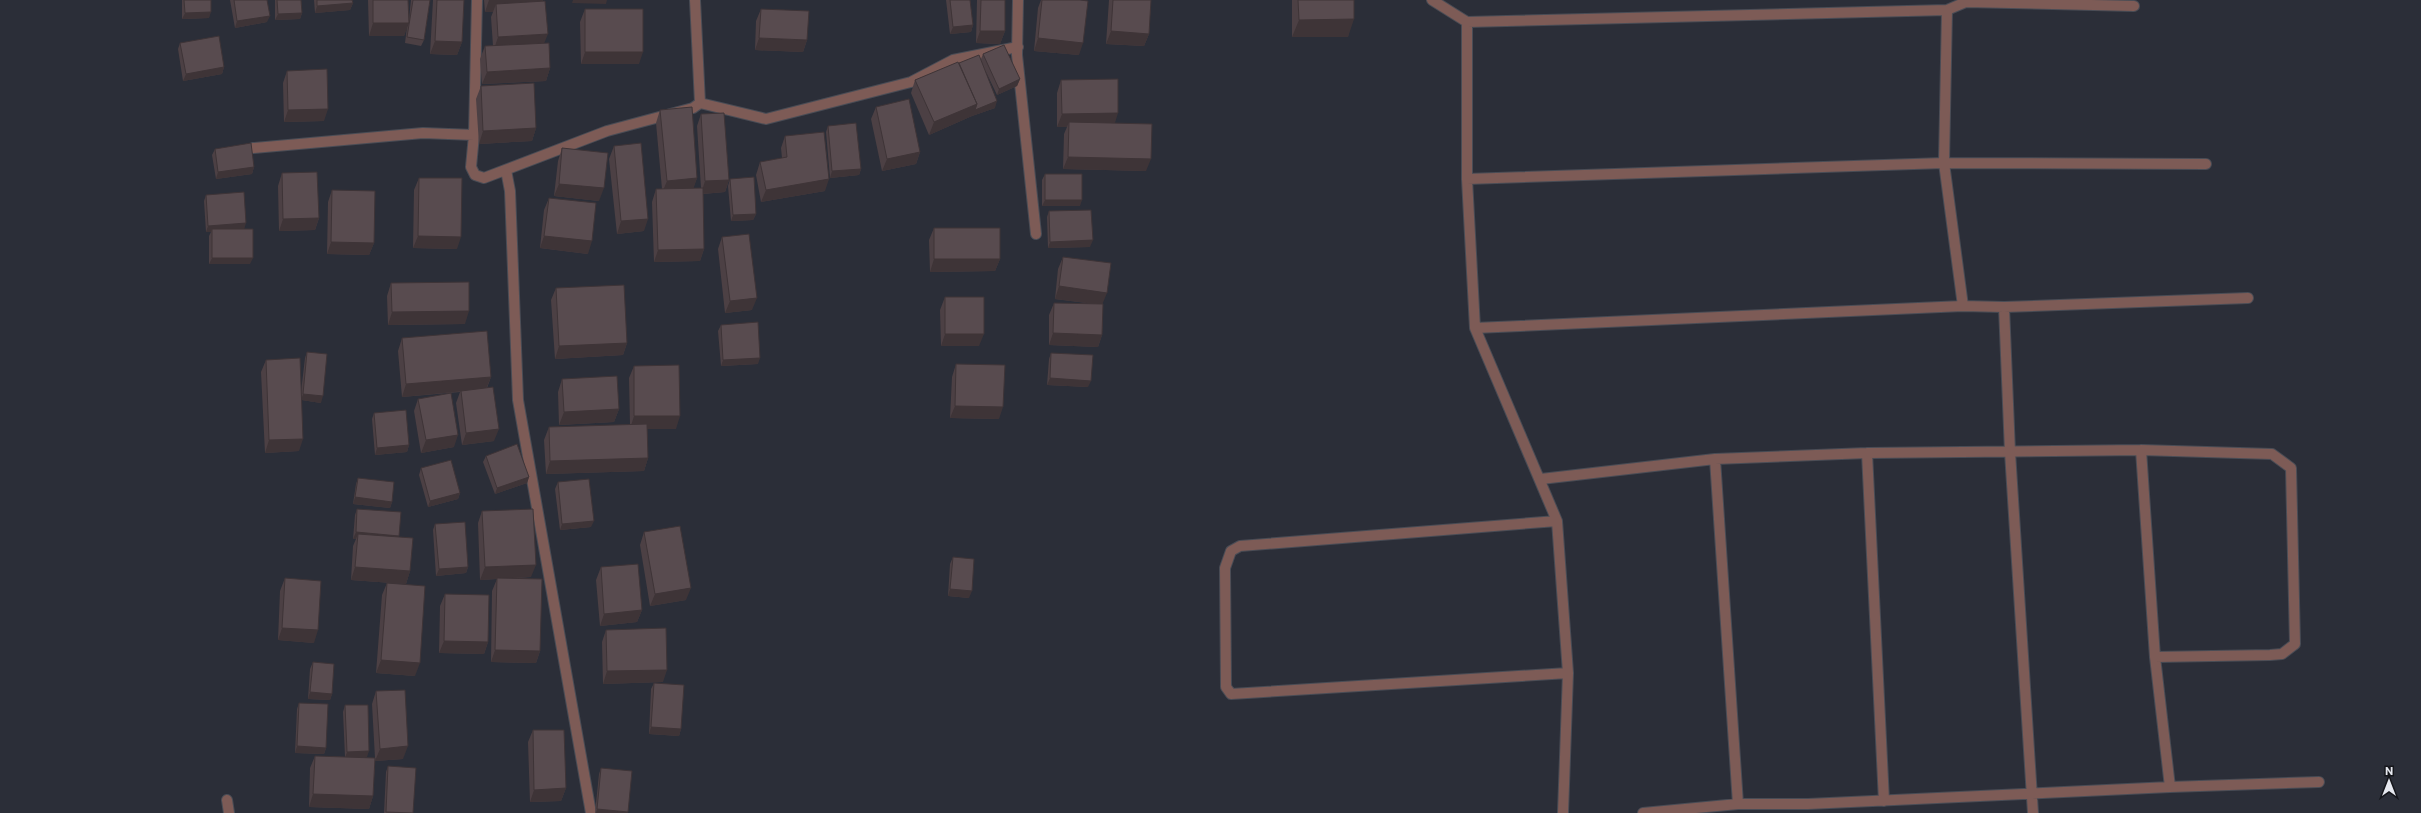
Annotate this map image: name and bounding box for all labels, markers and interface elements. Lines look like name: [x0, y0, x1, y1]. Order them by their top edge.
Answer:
north arrow: [2369, 761, 2409, 801]
text: N: [2385, 764, 2393, 777]

